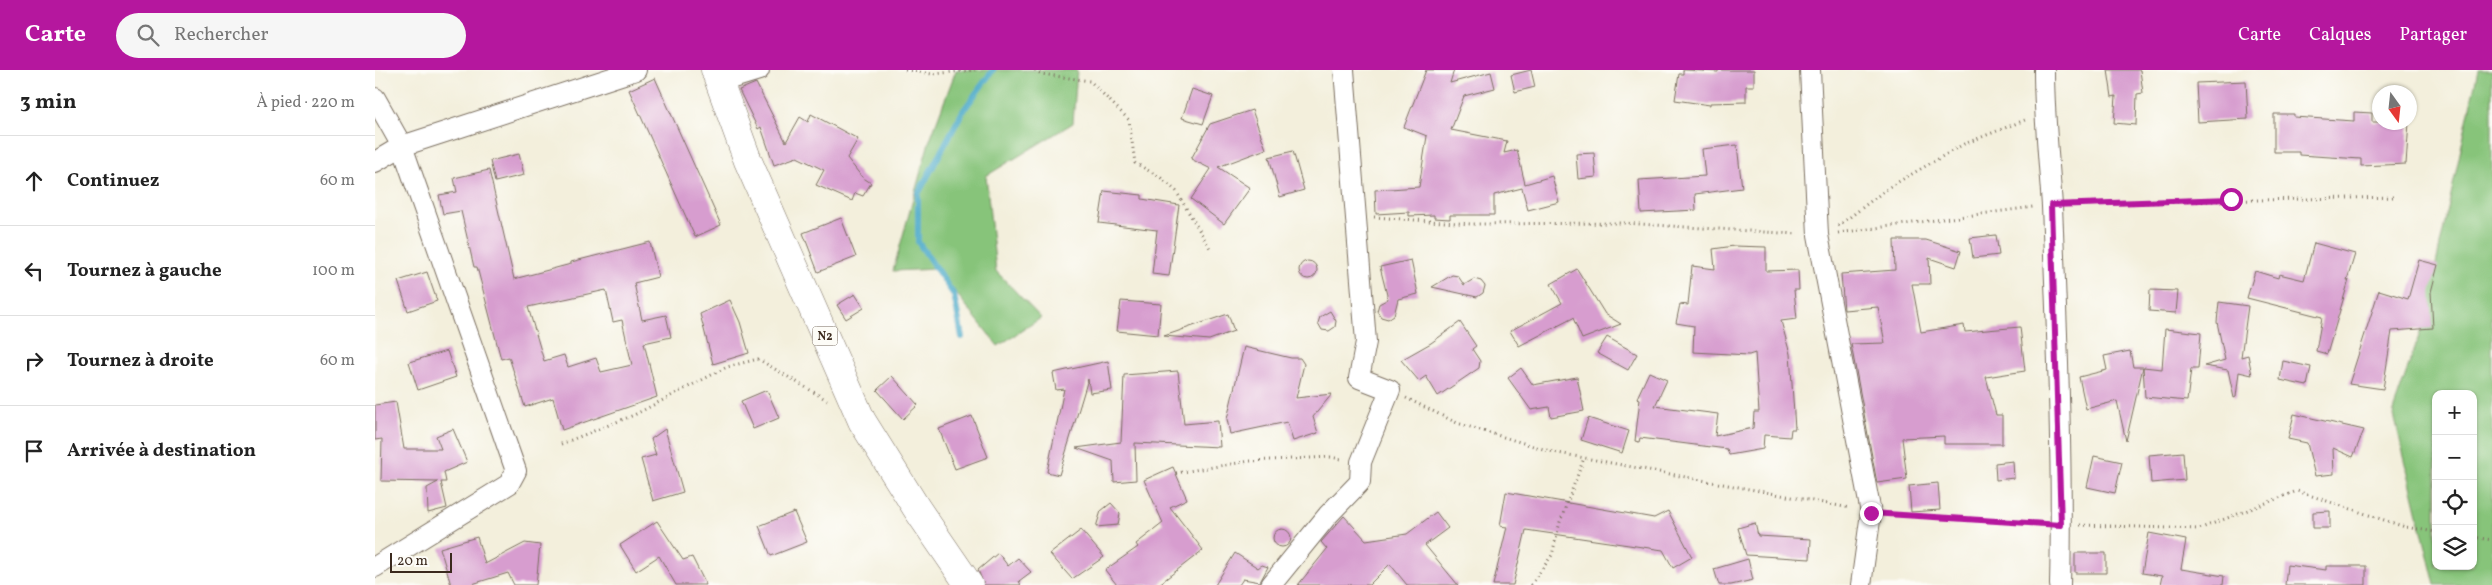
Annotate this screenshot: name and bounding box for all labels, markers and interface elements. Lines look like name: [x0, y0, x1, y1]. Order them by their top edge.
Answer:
search box: [116, 13, 466, 58]
text: Carte: [25, 18, 86, 52]
icon: search: [134, 21, 162, 49]
text: Rechercher: [174, 22, 268, 48]
text: Carte: [2238, 23, 2281, 48]
text: Calques: [2309, 23, 2371, 48]
text: Partager: [2399, 23, 2467, 48]
north arrow: [2372, 85, 2417, 130]
text: 3 min: [20, 88, 76, 117]
text: À pied · 220 m: [256, 92, 355, 114]
icon: ahead: [20, 167, 48, 195]
text: Continuez: [67, 168, 159, 194]
text: 60 m: [320, 170, 355, 192]
route start: [2220, 188, 2243, 211]
icon: left: [20, 257, 48, 285]
text: Tournez à gauche: [67, 258, 222, 284]
text: 100 m: [312, 260, 355, 282]
road number: N2: [813, 326, 837, 346]
icon: right: [20, 347, 48, 375]
text: Tournez à droite: [67, 348, 214, 374]
text: 60 m: [320, 350, 355, 372]
map controls: [2432, 390, 2477, 570]
button: +: [2432, 390, 2477, 435]
button: −: [2432, 435, 2477, 480]
icon: arrive: [20, 437, 48, 465]
text: Arrivée à destination: [67, 438, 256, 464]
button: locate: [2432, 480, 2477, 525]
route end: [1860, 502, 1883, 525]
button: layers: [2432, 525, 2477, 570]
scale bar: [390, 550, 453, 573]
text: 20 m: [397, 552, 428, 571]

